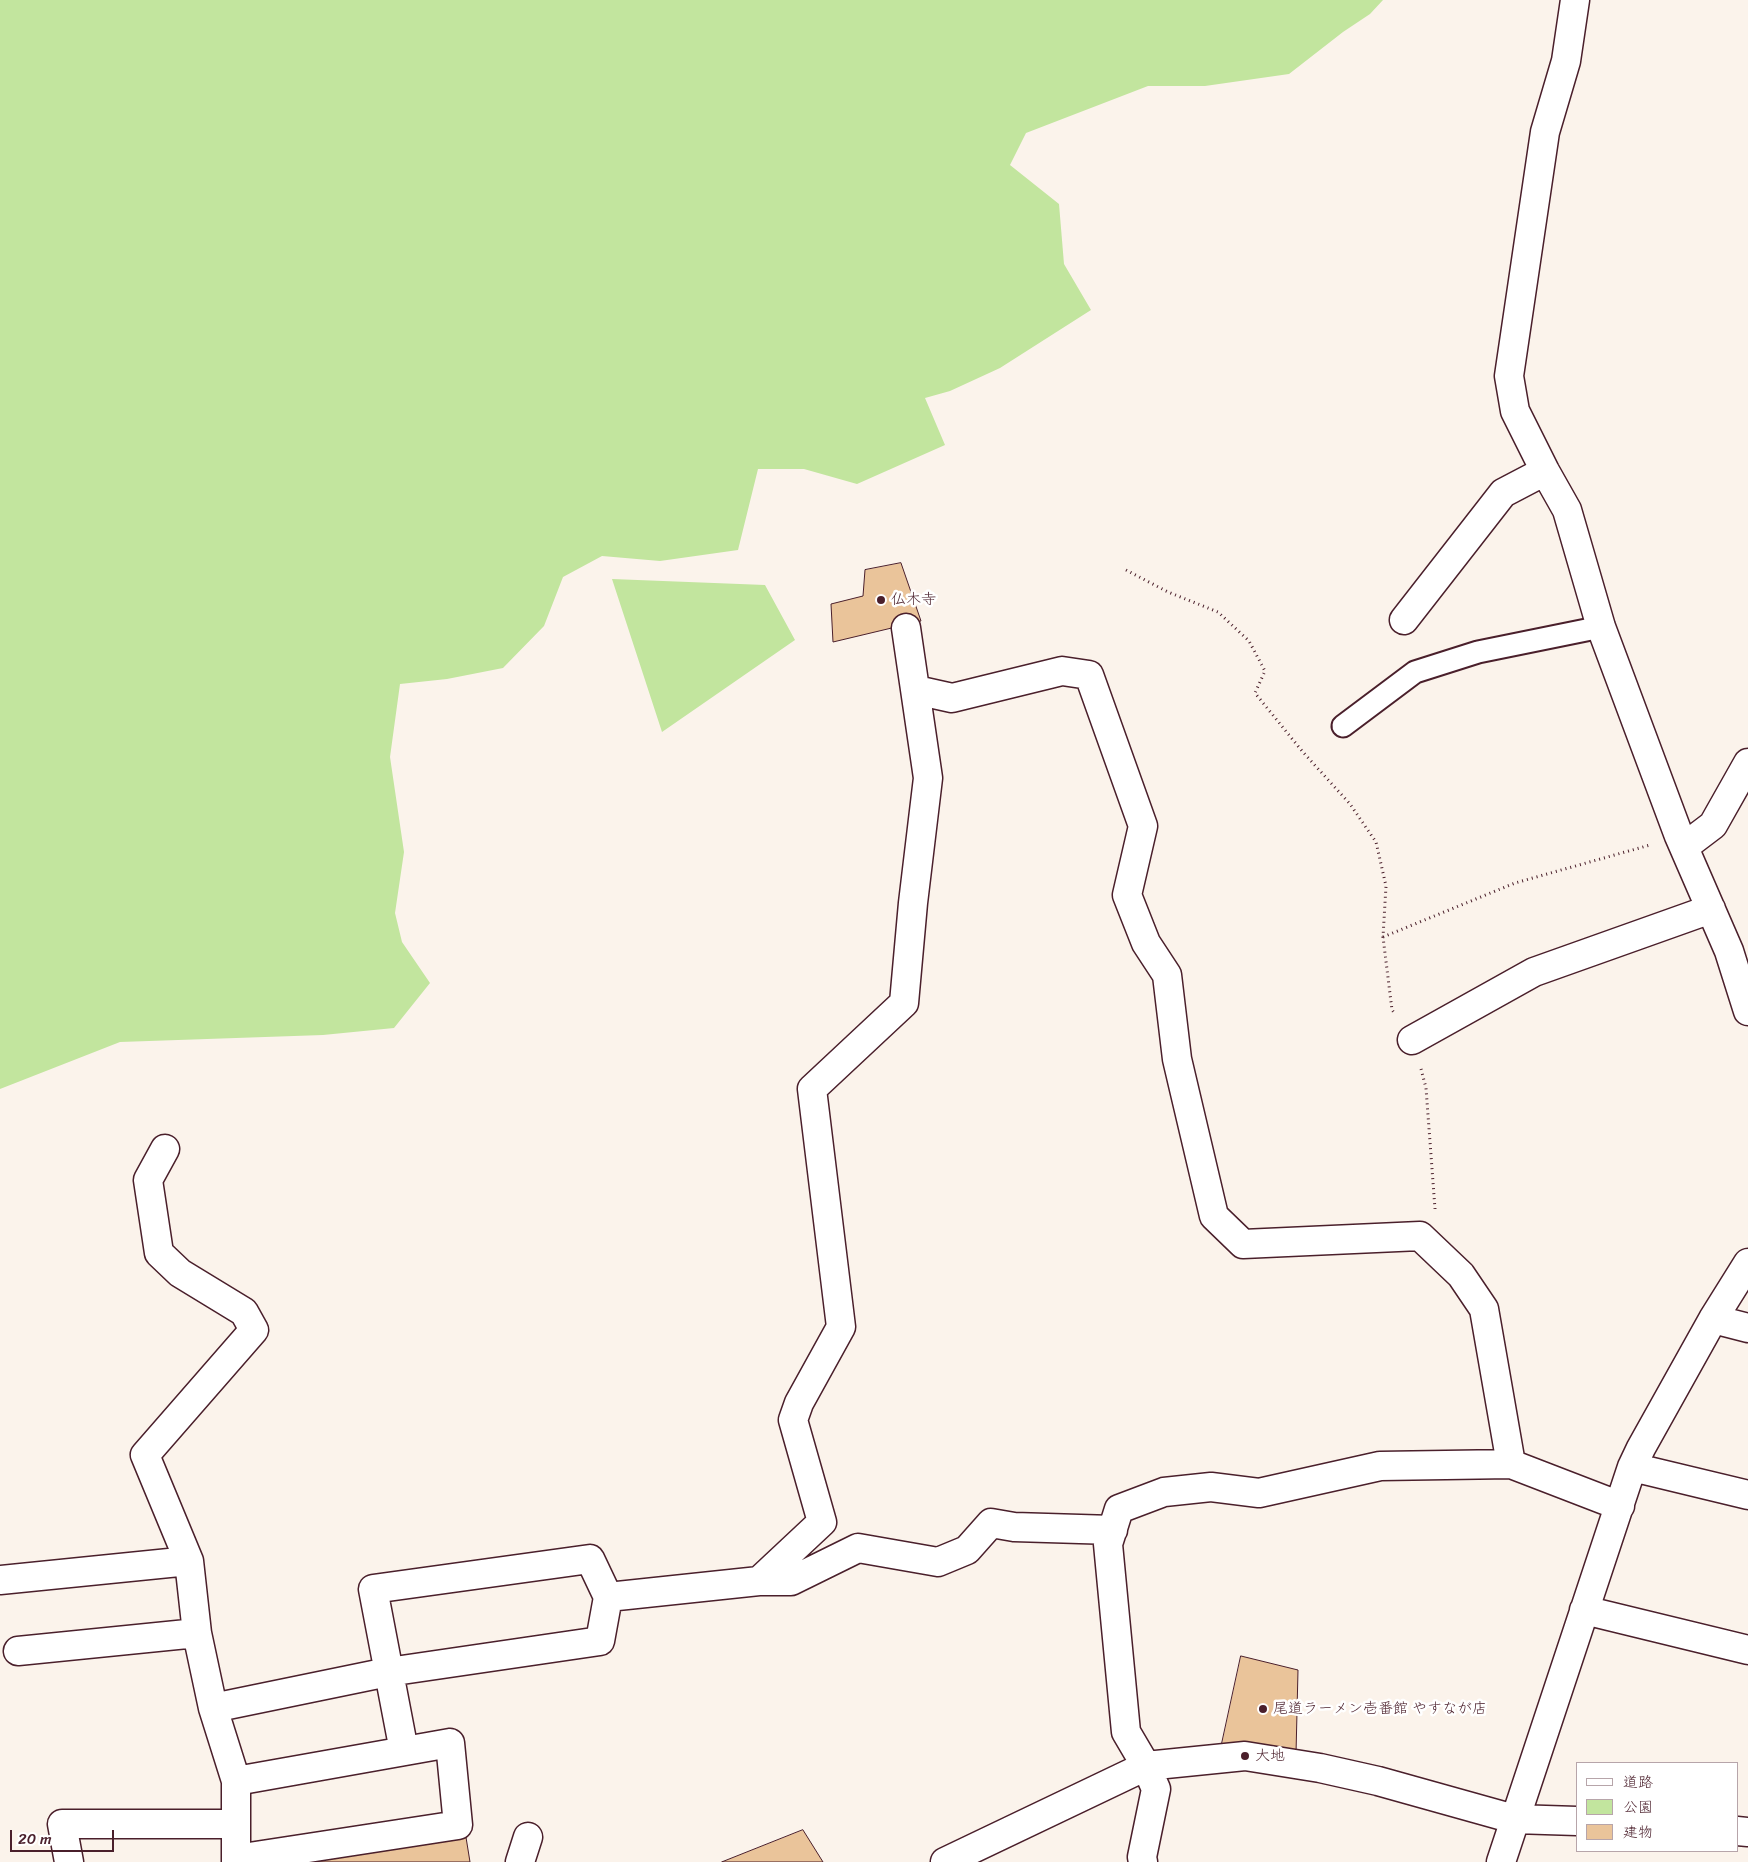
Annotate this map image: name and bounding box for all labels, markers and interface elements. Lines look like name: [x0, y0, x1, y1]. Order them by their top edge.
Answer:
place label: 仏木寺: [891, 591, 936, 609]
marker: 仏木寺: [875, 594, 887, 606]
place label: 尾道ラーメン壱番館 やすなが店: [1273, 1700, 1487, 1718]
marker: 尾道ラーメン壱番館 やすなが店: [1257, 1703, 1269, 1715]
place label: 大地: [1255, 1747, 1285, 1765]
marker: 大地: [1239, 1750, 1251, 1762]
legend: [1576, 1762, 1738, 1852]
text: 道路: [1623, 1769, 1653, 1795]
text: 公園: [1623, 1794, 1653, 1820]
text: 建物: [1623, 1819, 1653, 1845]
scale bar: [12, 1820, 116, 1852]
text: 20 m: [18, 1826, 52, 1852]

